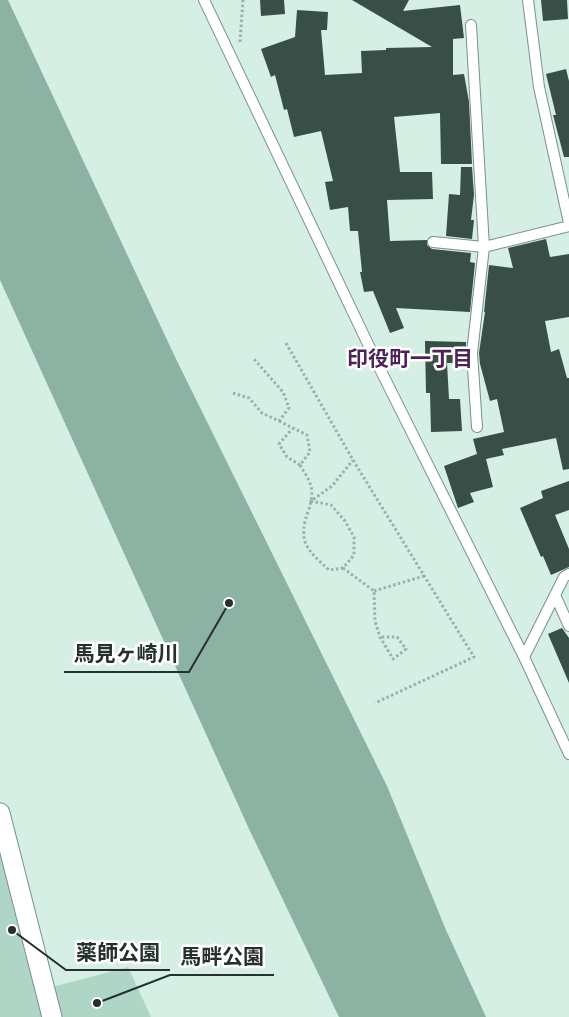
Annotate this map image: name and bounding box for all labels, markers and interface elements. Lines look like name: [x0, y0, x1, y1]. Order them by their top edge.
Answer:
district label: 印役町一丁目: [347, 344, 473, 374]
callout: 馬見ヶ崎川: [64, 636, 189, 672]
text: 馬見ヶ崎川: [74, 639, 179, 669]
callout: 薬師公園: [66, 934, 170, 970]
text: 薬師公園: [76, 938, 160, 968]
callout: 馬畔公園: [170, 939, 274, 975]
text: 馬畔公園: [180, 942, 264, 972]

